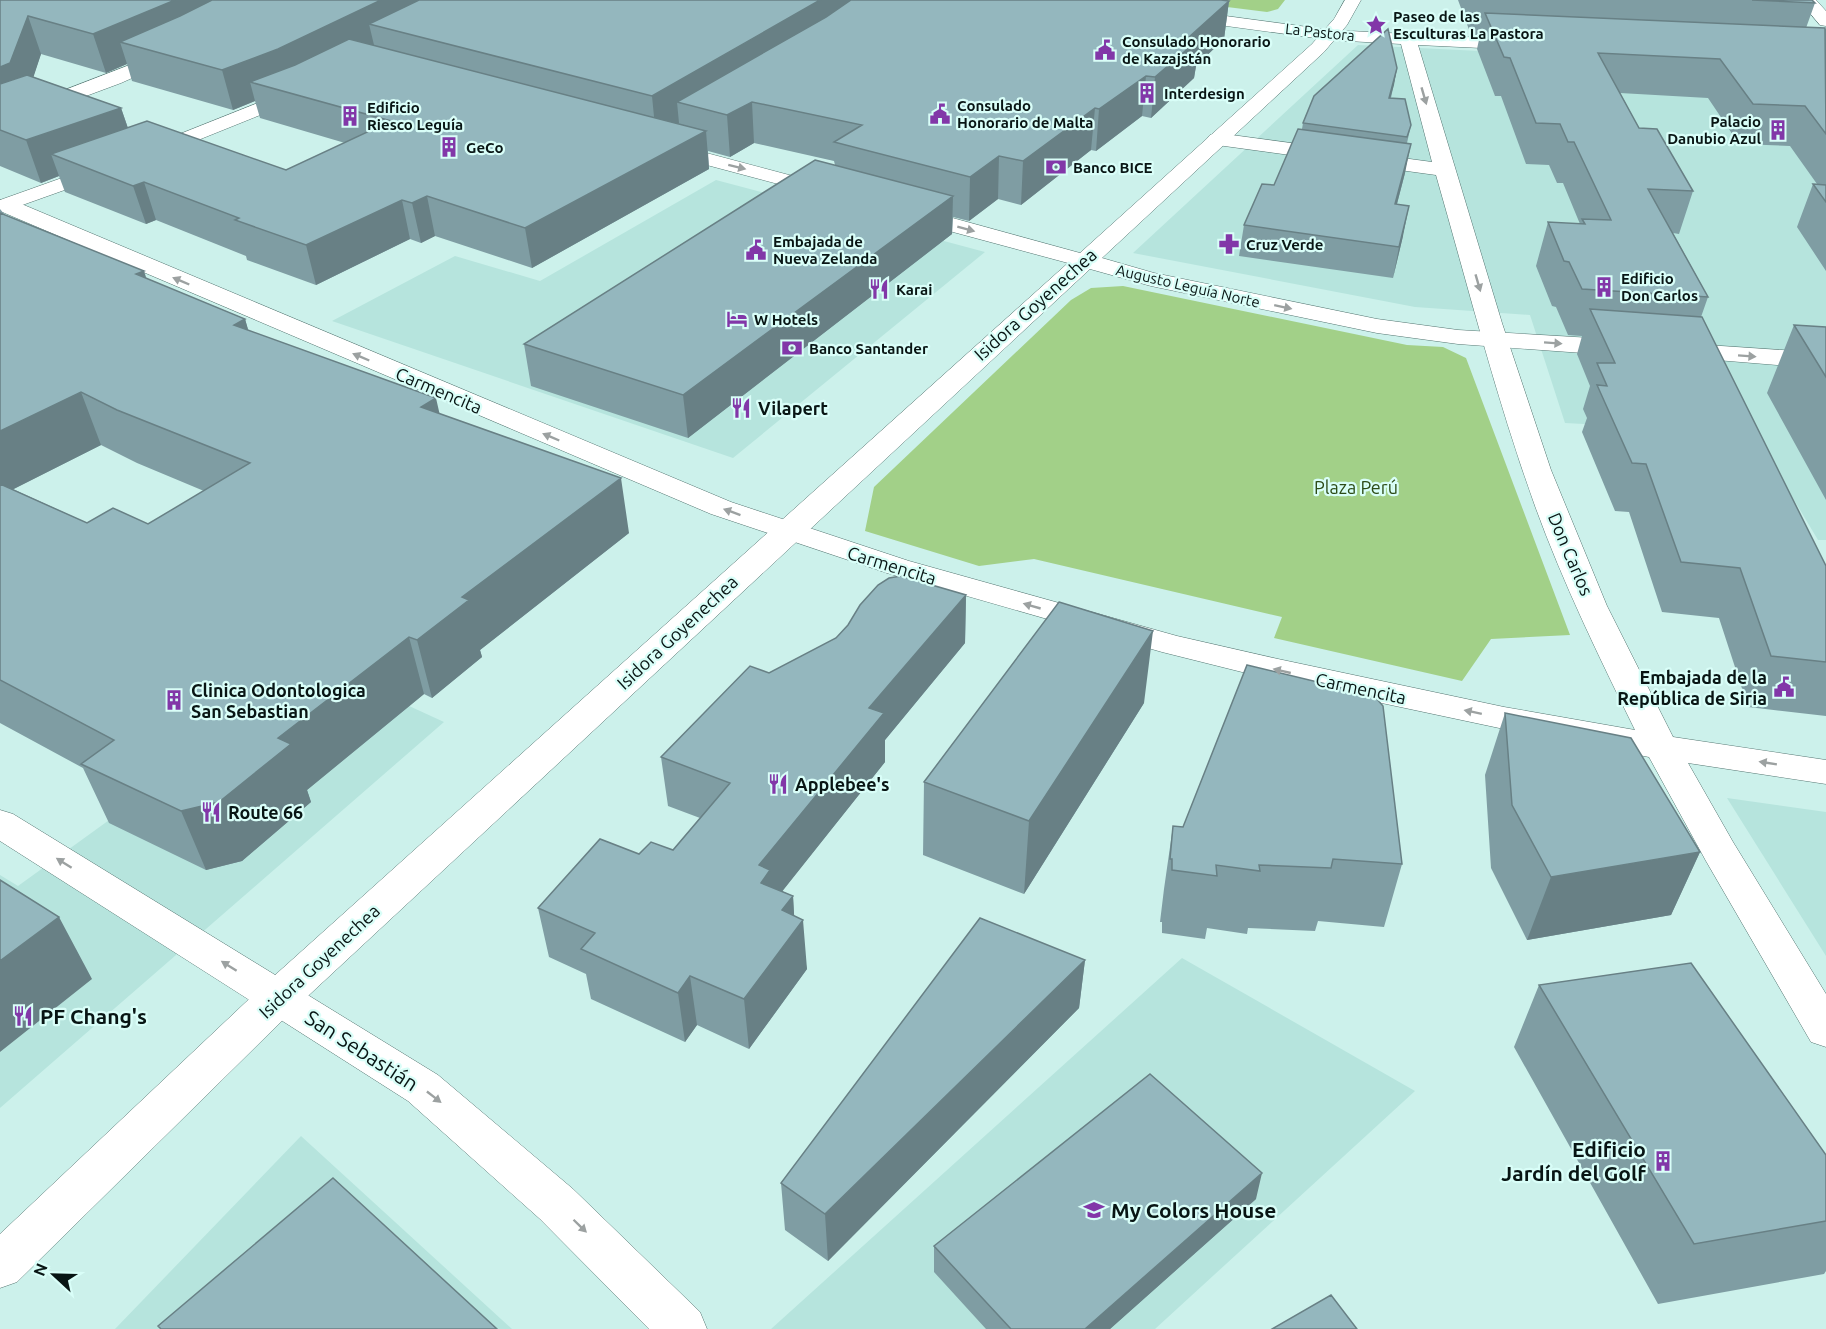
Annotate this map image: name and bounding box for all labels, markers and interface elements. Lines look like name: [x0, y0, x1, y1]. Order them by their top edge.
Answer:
place label: Paseo de las Esculturas La Pastora: [1393, 8, 1544, 42]
place icon: Paseo de las Esculturas La Pastora: [1364, 13, 1388, 37]
street label: La Pastora: [1284, 20, 1356, 44]
place label: Consulado Honorario de Kazajstán: [1122, 33, 1271, 67]
public building icon: Consulado Honorario de Kazajstán: [1093, 38, 1117, 62]
building icon: Interdesign: [1135, 81, 1159, 105]
place label: Interdesign: [1164, 85, 1245, 102]
one-way arrow: [1420, 87, 1429, 105]
place label: Consulado Honorario de Malta: [957, 97, 1093, 131]
place label: Edificio Riesco Leguía: [367, 99, 463, 133]
public building icon: Consulado Honorario de Malta: [928, 102, 952, 126]
building icon: Edificio Riesco Leguía: [338, 104, 362, 128]
place label: Palacio Danubio Azul: [1667, 113, 1761, 147]
building icon: Palacio Danubio Azul: [1766, 118, 1790, 142]
building icon: GeCo: [437, 135, 461, 159]
place label: GeCo: [466, 139, 504, 156]
bank icon: Banco BICE: [1044, 155, 1068, 179]
place label: Banco BICE: [1073, 159, 1153, 176]
one-way arrow: [728, 162, 747, 172]
one-way arrow: [957, 225, 975, 234]
pharmacy icon: Cruz Verde: [1217, 232, 1241, 256]
place label: Embajada de Nueva Zelanda: [773, 233, 878, 267]
place label: Cruz Verde: [1246, 236, 1324, 253]
public building icon: Embajada de Nueva Zelanda: [744, 238, 768, 262]
street label: Isidora Goyenechea: [970, 244, 1100, 364]
street label: Augusto Leguía Norte: [1114, 261, 1262, 311]
place label: Edificio Don Carlos: [1621, 270, 1698, 304]
one-way arrow: [1474, 274, 1483, 292]
building icon: Edificio Don Carlos: [1592, 275, 1616, 299]
one-way arrow: [172, 276, 190, 286]
restaurant icon: Karai: [867, 277, 891, 301]
place label: Karai: [896, 281, 932, 298]
one-way arrow: [1273, 303, 1292, 312]
hotel icon: W Hotels: [725, 307, 749, 331]
place label: W Hotels: [754, 311, 818, 328]
bank icon: Banco Santander: [780, 336, 804, 360]
one-way arrow: [1543, 338, 1562, 348]
place label: Banco Santander: [809, 340, 929, 357]
one-way arrow: [1738, 351, 1757, 360]
one-way arrow: [352, 352, 370, 361]
street label: Carmencita: [393, 363, 485, 417]
restaurant icon: Vilapert: [729, 396, 753, 420]
place label: Vilapert: [758, 398, 828, 418]
one-way arrow: [542, 432, 560, 442]
park label: Plaza Perú: [1314, 477, 1398, 497]
one-way arrow: [722, 506, 740, 516]
street label: Don Carlos: [1545, 510, 1597, 598]
street label: Carmencita: [845, 542, 939, 588]
street label: Isidora Goyenechea: [613, 571, 741, 693]
one-way arrow: [1023, 601, 1041, 610]
one-way arrow: [1272, 666, 1291, 675]
place label: Embajada de la República de Siria: [1617, 667, 1767, 708]
street label: Carmencita: [1314, 669, 1408, 707]
public building icon: Embajada de la República de Siria: [1772, 675, 1796, 699]
place label: Clinica Odontologica San Sebastian: [191, 680, 366, 721]
building icon: Clinica Odontologica San Sebastian: [162, 688, 186, 712]
one-way arrow: [1463, 706, 1482, 716]
one-way arrow: [1759, 759, 1778, 768]
restaurant icon: Applebee's: [766, 772, 790, 796]
place label: Applebee's: [795, 774, 889, 794]
restaurant icon: Route 66: [199, 800, 223, 824]
place label: Route 66: [228, 802, 303, 822]
one-way arrow: [56, 858, 72, 869]
street label: Isidora Goyenechea: [255, 900, 383, 1022]
one-way arrow: [221, 961, 237, 972]
restaurant icon: PF Chang's: [11, 1004, 35, 1028]
place label: PF Chang's: [40, 1004, 147, 1028]
street label: San Sebastián: [301, 1005, 423, 1095]
one-way arrow: [426, 1091, 442, 1104]
place label: Edificio Jardín del Golf: [1501, 1137, 1646, 1185]
building icon: Edificio Jardín del Golf: [1651, 1149, 1675, 1173]
school or university icon: My Colors House: [1082, 1198, 1106, 1222]
place label: My Colors House: [1111, 1198, 1276, 1222]
one-way arrow: [572, 1219, 586, 1233]
north arrow: [24, 1245, 84, 1305]
text: N: [30, 1260, 51, 1278]

